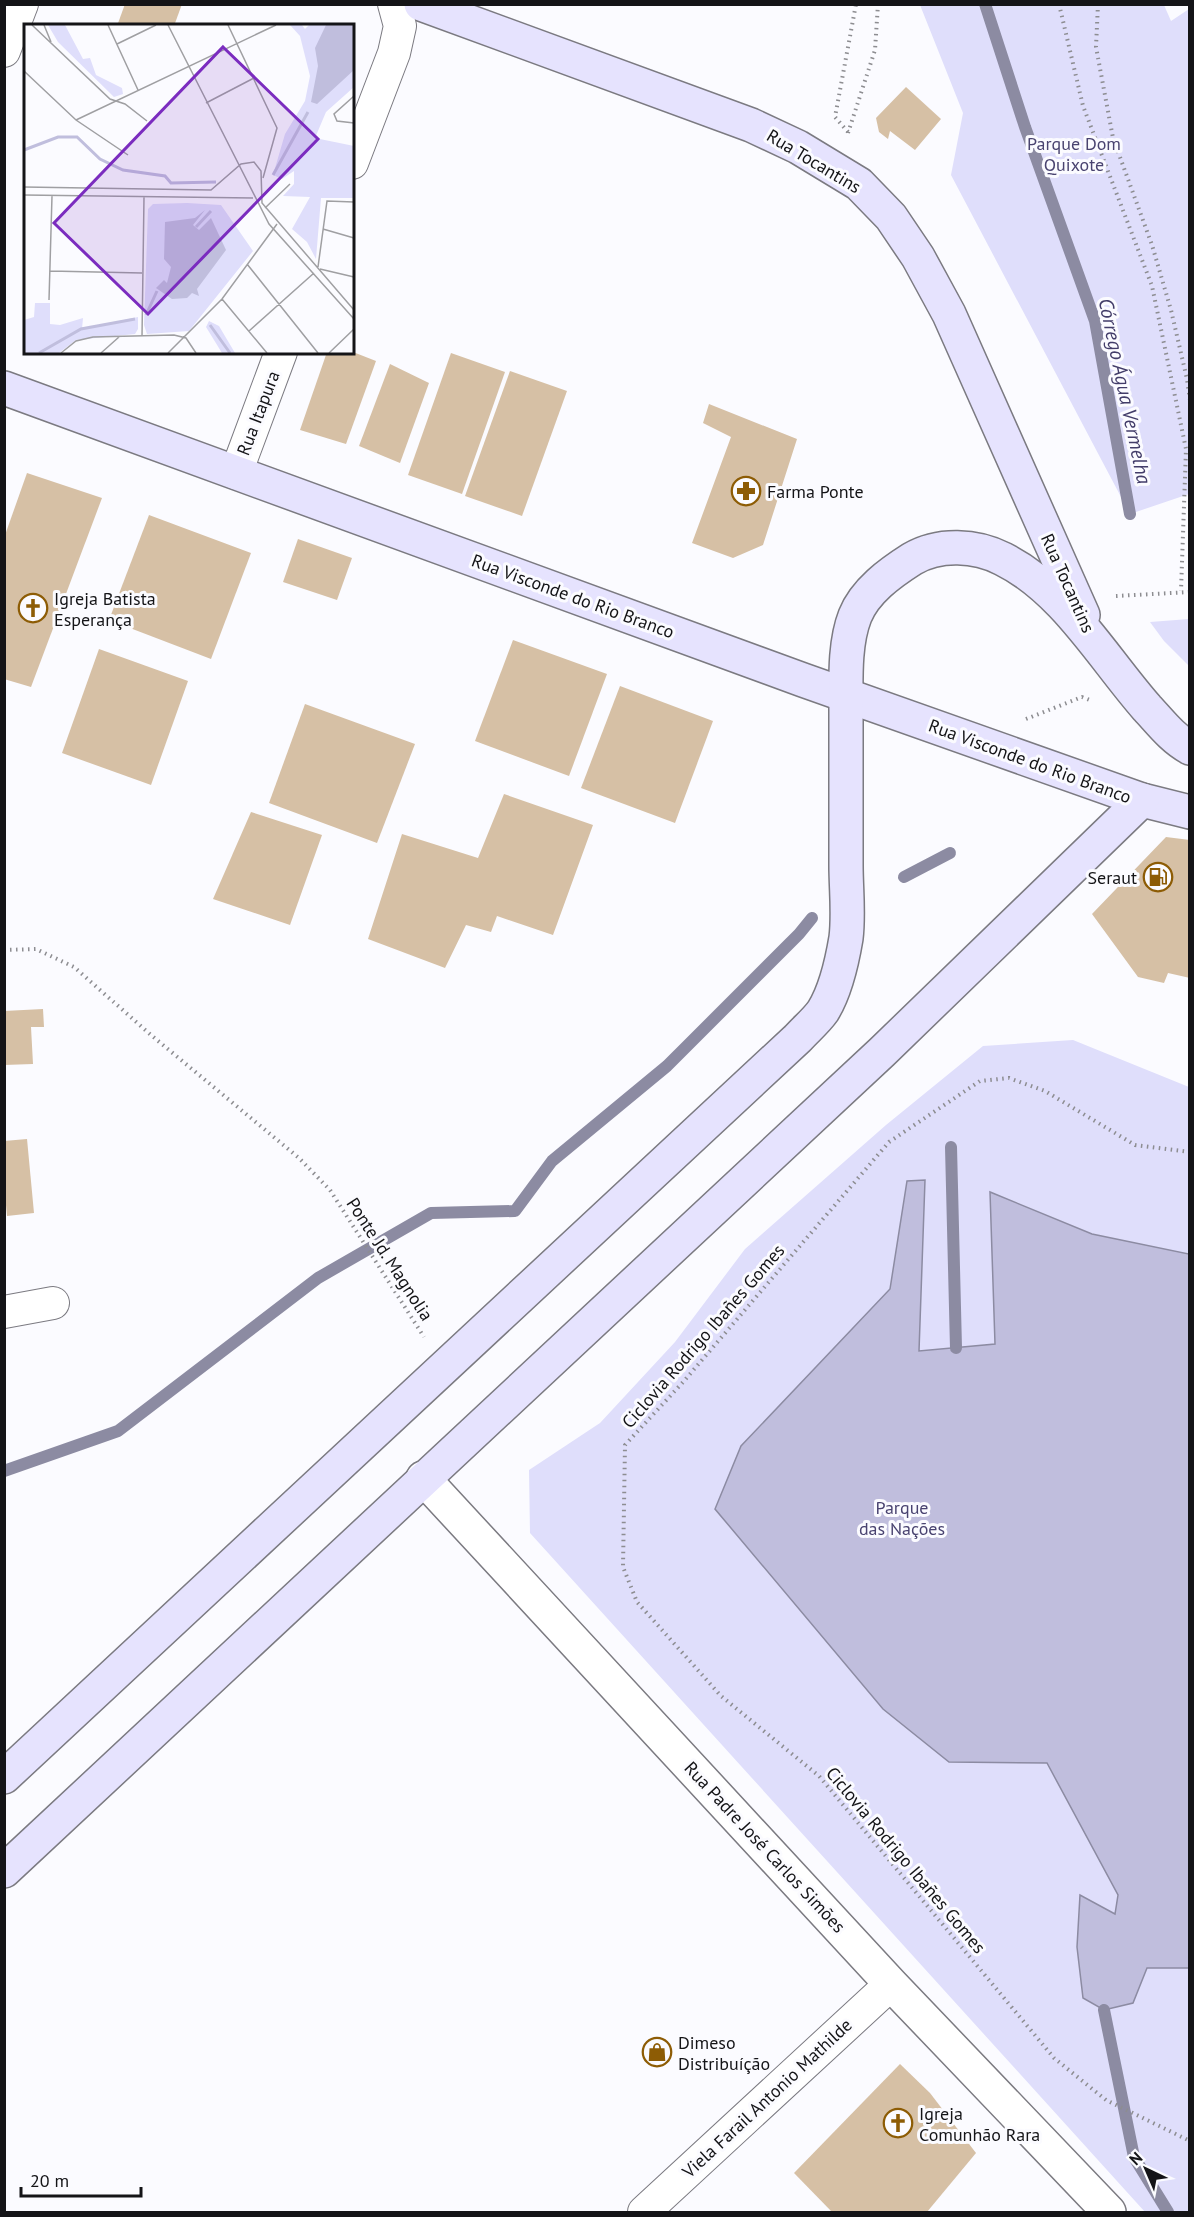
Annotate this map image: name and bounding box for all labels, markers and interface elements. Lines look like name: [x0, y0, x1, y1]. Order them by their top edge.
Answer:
inset map: [24, 24, 354, 354]
street label: Rua Tocantins: [763, 124, 865, 198]
park label: Parque Dom Quixote: [1027, 132, 1121, 176]
water label: Córrego Água Vermelha: [1093, 296, 1157, 487]
street label: Rua Itapura: [231, 367, 285, 459]
pharmacy icon: Farma Ponte: [730, 475, 762, 507]
place label: Farma Ponte: [767, 480, 864, 503]
street label: Rua Tocantins: [1036, 530, 1100, 636]
street label: Rua Visconde do Rio Branco: [469, 549, 677, 643]
place label: Igreja Batista Esperança: [54, 587, 156, 631]
church icon: Igreja Batista Esperança: [17, 592, 49, 624]
street label: Rua Visconde do Rio Branco: [926, 714, 1134, 808]
fuel station icon: Seraut: [1142, 861, 1174, 893]
place label: Seraut: [1087, 866, 1137, 889]
street label: Ponte Jd. Magnolia: [342, 1193, 438, 1325]
street label: Ciclovia Rodrigo Ibañes Gomes: [617, 1239, 789, 1433]
park label: Parque das Nações: [859, 1496, 945, 1540]
street label: Rua Padre José Carlos Simões: [679, 1756, 851, 1938]
street label: Ciclovia Rodrigo Ibañes Gomes: [821, 1762, 991, 1958]
street label: Viela Farail Antonio Mathilde: [677, 2013, 857, 2183]
place label: Dimeso Distribuíção: [678, 2031, 770, 2075]
shop icon: Dimeso Distribuíção: [641, 2036, 673, 2068]
place label: Igreja Comunhão Rara: [919, 2102, 1040, 2146]
church icon: Igreja Comunhão Rara: [882, 2107, 914, 2139]
north arrow: [1116, 2139, 1176, 2199]
text: N: [1125, 2147, 1146, 2169]
scale bar: [21, 2160, 141, 2198]
text: 20 m: [30, 2169, 69, 2192]

